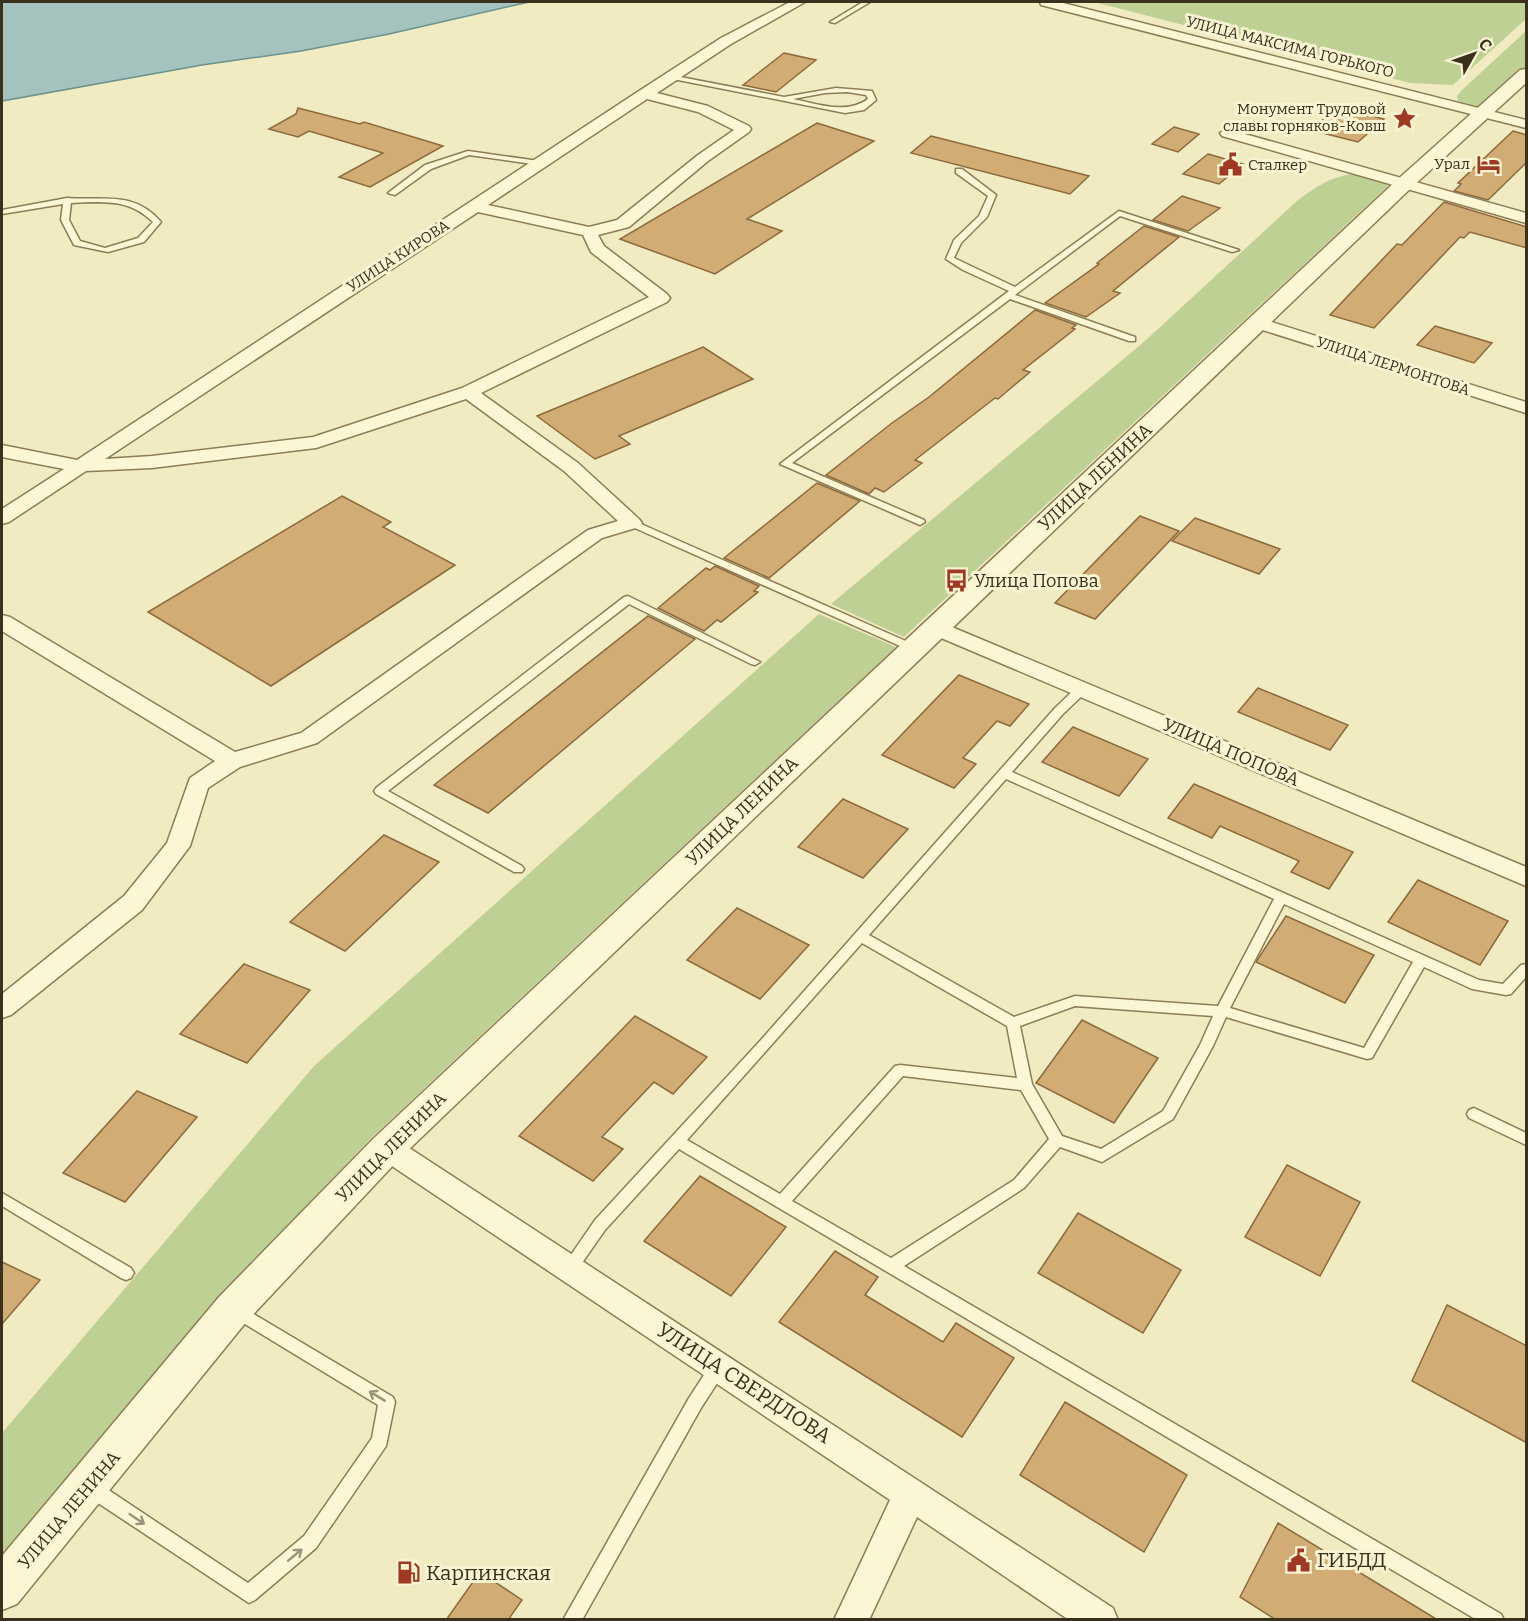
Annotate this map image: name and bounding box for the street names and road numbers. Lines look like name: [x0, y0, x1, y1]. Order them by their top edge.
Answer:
street label: УЛИЦА МАКСИМА ГОРЬКОГО: [1184, 12, 1396, 82]
street label: УЛИЦА КИРОВА: [343, 216, 453, 296]
street label: УЛИЦА ЛЕРМОНТОВА: [1314, 333, 1472, 399]
street label: УЛИЦА ЛЕНИНА: [1034, 419, 1157, 535]
street label: УЛИЦА ПОПОВА: [1159, 713, 1303, 791]
street label: УЛИЦА ЛЕНИНА: [681, 752, 803, 870]
street label: УЛИЦА ЛЕНИНА: [331, 1087, 451, 1207]
street label: УЛИЦА СВЕРДЛОВА: [652, 1317, 836, 1449]
street label: УЛИЦА ЛЕНИНА: [13, 1446, 125, 1574]

